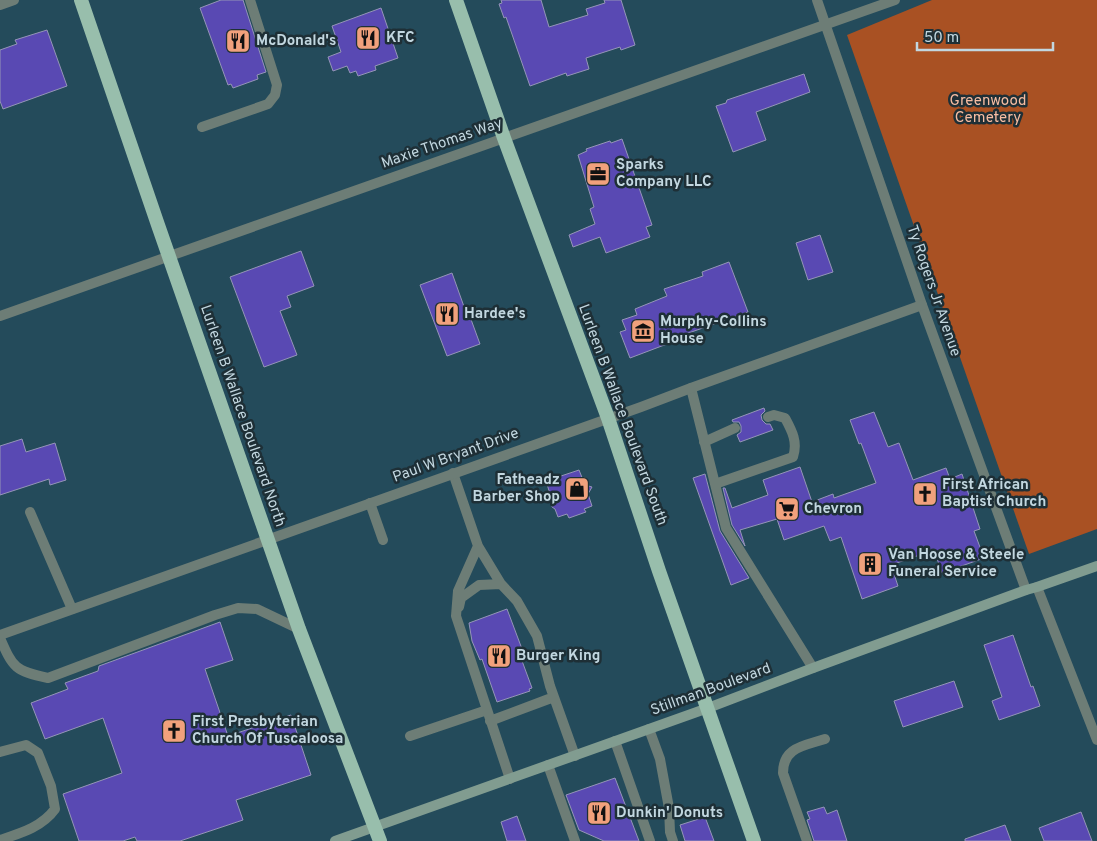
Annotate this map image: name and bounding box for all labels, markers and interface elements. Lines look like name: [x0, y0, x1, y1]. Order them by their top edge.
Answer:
scale bar: [917, 20, 1053, 52]
restaurant icon: KFC: [355, 25, 381, 51]
restaurant icon: McDonald's: [225, 28, 251, 54]
place label: KFC: [386, 29, 415, 48]
text: 50 m: [924, 29, 959, 48]
place label: McDonald's: [256, 32, 336, 51]
park label: Greenwood Cemetery: [950, 92, 1026, 128]
street label: Maxie Thomas Way: [379, 114, 505, 174]
place label: Sparks Company LLC: [616, 156, 712, 192]
office icon: Sparks Company LLC: [585, 161, 611, 187]
street label: Ty Rogers Jr Avenue: [902, 223, 964, 359]
restaurant icon: Hardee's: [434, 301, 460, 327]
street label: Lurleen B Wallace Boulevard North: [195, 302, 289, 530]
street label: Lurleen B Wallace Boulevard South: [573, 302, 671, 528]
place label: Hardee's: [464, 305, 526, 324]
place label: Murphy-Collins House: [660, 313, 767, 349]
museum icon: Murphy-Collins House: [630, 318, 656, 344]
street label: Paul W Bryant Drive: [390, 424, 522, 488]
place label: Fatheadz Barber Shop: [473, 471, 560, 507]
shop icon: Fatheadz Barber Shop: [564, 476, 590, 502]
place label: First African Baptist Church: [942, 476, 1046, 512]
church icon: First African Baptist Church: [912, 481, 938, 507]
supermarket icon: Chevron: [774, 496, 800, 522]
place label: Chevron: [804, 500, 862, 519]
place label: Van Hoose & Steele Funeral Service: [888, 546, 1024, 582]
building icon: Van Hoose & Steele Funeral Service: [857, 551, 883, 577]
restaurant icon: Burger King: [486, 643, 512, 669]
place label: Burger King: [516, 647, 601, 666]
street label: Stillman Boulevard: [648, 659, 774, 721]
place label: First Presbyterian Church Of Tuscaloosa: [192, 713, 343, 749]
church icon: First Presbyterian Church Of Tuscaloosa: [161, 718, 187, 744]
restaurant icon: Dunkin' Donuts: [586, 800, 612, 826]
place label: Dunkin' Donuts: [616, 804, 723, 823]

